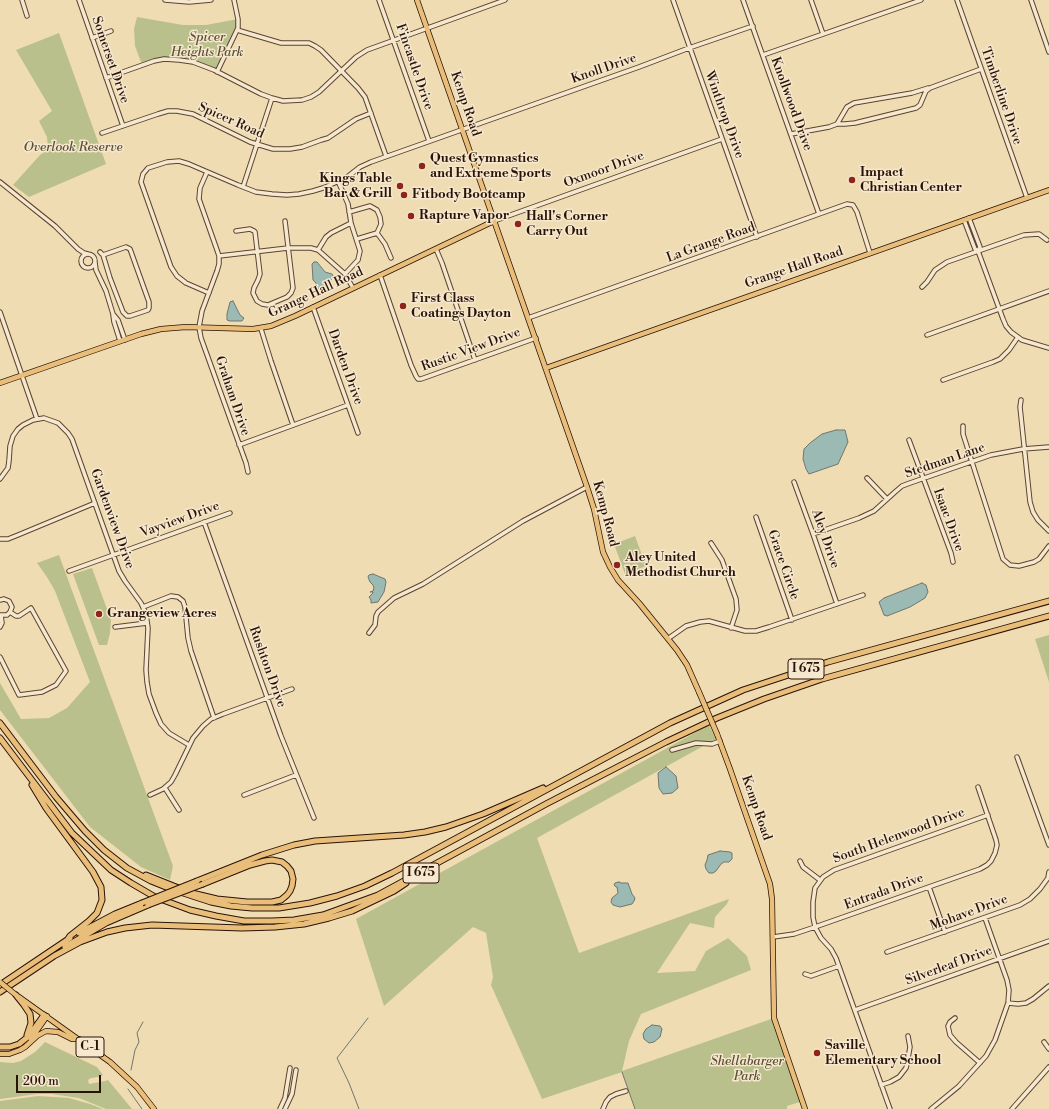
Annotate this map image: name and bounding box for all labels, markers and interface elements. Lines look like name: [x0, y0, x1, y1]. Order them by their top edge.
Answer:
street label: Somerset Drive: [88, 14, 132, 106]
street label: Fincastle Drive: [392, 22, 436, 112]
park label: Spicer Heights Park: [171, 30, 243, 61]
street label: Timberline Drive: [977, 45, 1025, 147]
street label: Knoll Drive: [569, 51, 639, 87]
street label: Knollwood Drive: [767, 55, 815, 153]
street label: Kemp Road: [447, 69, 483, 139]
street label: Winthrop Drive: [701, 69, 747, 161]
street label: Spicer Road: [195, 99, 267, 143]
park label: Overlook Reserve: [23, 140, 123, 156]
street label: Oxmoor Drive: [562, 148, 646, 192]
place label: Quest Gymnastics and Extreme Sports: [430, 151, 551, 182]
marker: Quest Gymnastics and Extreme Sports: [417, 161, 427, 171]
place label: Impact Christian Center: [860, 165, 962, 196]
place label: Kings Table Bar & Grill: [319, 171, 392, 202]
marker: Impact Christian Center: [847, 175, 857, 185]
marker: Kings Table Bar & Grill: [395, 181, 405, 191]
place label: Fitbody Bootcamp: [412, 187, 526, 203]
marker: Fitbody Bootcamp: [399, 190, 409, 200]
place label: Rapture Vapor: [419, 208, 509, 224]
place label: Hall's Corner Carry Out: [526, 209, 608, 240]
marker: Rapture Vapor: [406, 211, 416, 221]
marker: Hall's Corner Carry Out: [513, 219, 523, 229]
street label: La Grange Road: [664, 220, 758, 266]
street label: Grange Hall Road: [743, 244, 845, 292]
street label: Grange Hall Road: [266, 264, 366, 322]
place label: First Class Coatings Dayton: [411, 291, 511, 322]
marker: First Class Coatings Dayton: [398, 301, 408, 311]
street label: Rustic View Drive: [419, 325, 523, 375]
street label: Darden Drive: [324, 327, 366, 407]
street label: Graham Drive: [211, 354, 253, 438]
street label: Stedman Lane: [903, 440, 987, 482]
street label: Gardenview Drive: [87, 467, 137, 571]
street label: Kemp Road: [589, 479, 621, 549]
street label: Isaac Drive: [929, 486, 967, 554]
street label: Vayview Drive: [138, 498, 222, 542]
street label: Aley Drive: [808, 507, 842, 571]
street label: Grace Circle: [764, 528, 802, 602]
place label: Aley United Methodist Church: [625, 550, 736, 581]
marker: Aley United Methodist Church: [612, 560, 622, 570]
place label: Grangeview Acres: [107, 606, 217, 622]
marker: Grangeview Acres: [94, 609, 104, 619]
street label: Rushton Drive: [245, 624, 289, 710]
road number: I 675: [788, 659, 824, 679]
street label: Kemp Road: [738, 773, 774, 843]
street label: South Helenwood Drive: [831, 805, 967, 867]
road number: I 675: [403, 863, 439, 883]
street label: Entrada Drive: [842, 870, 926, 914]
street label: Mohave Drive: [928, 892, 1010, 934]
street label: Silverleaf Drive: [903, 943, 995, 989]
road number: C-1: [76, 1037, 104, 1057]
place label: Saville Elementary School: [825, 1038, 941, 1069]
marker: Saville Elementary School: [812, 1048, 822, 1058]
park label: Shellabarger Park: [710, 1054, 784, 1085]
scale bar: [18, 1067, 103, 1093]
text: 200 m: [23, 1074, 59, 1089]

